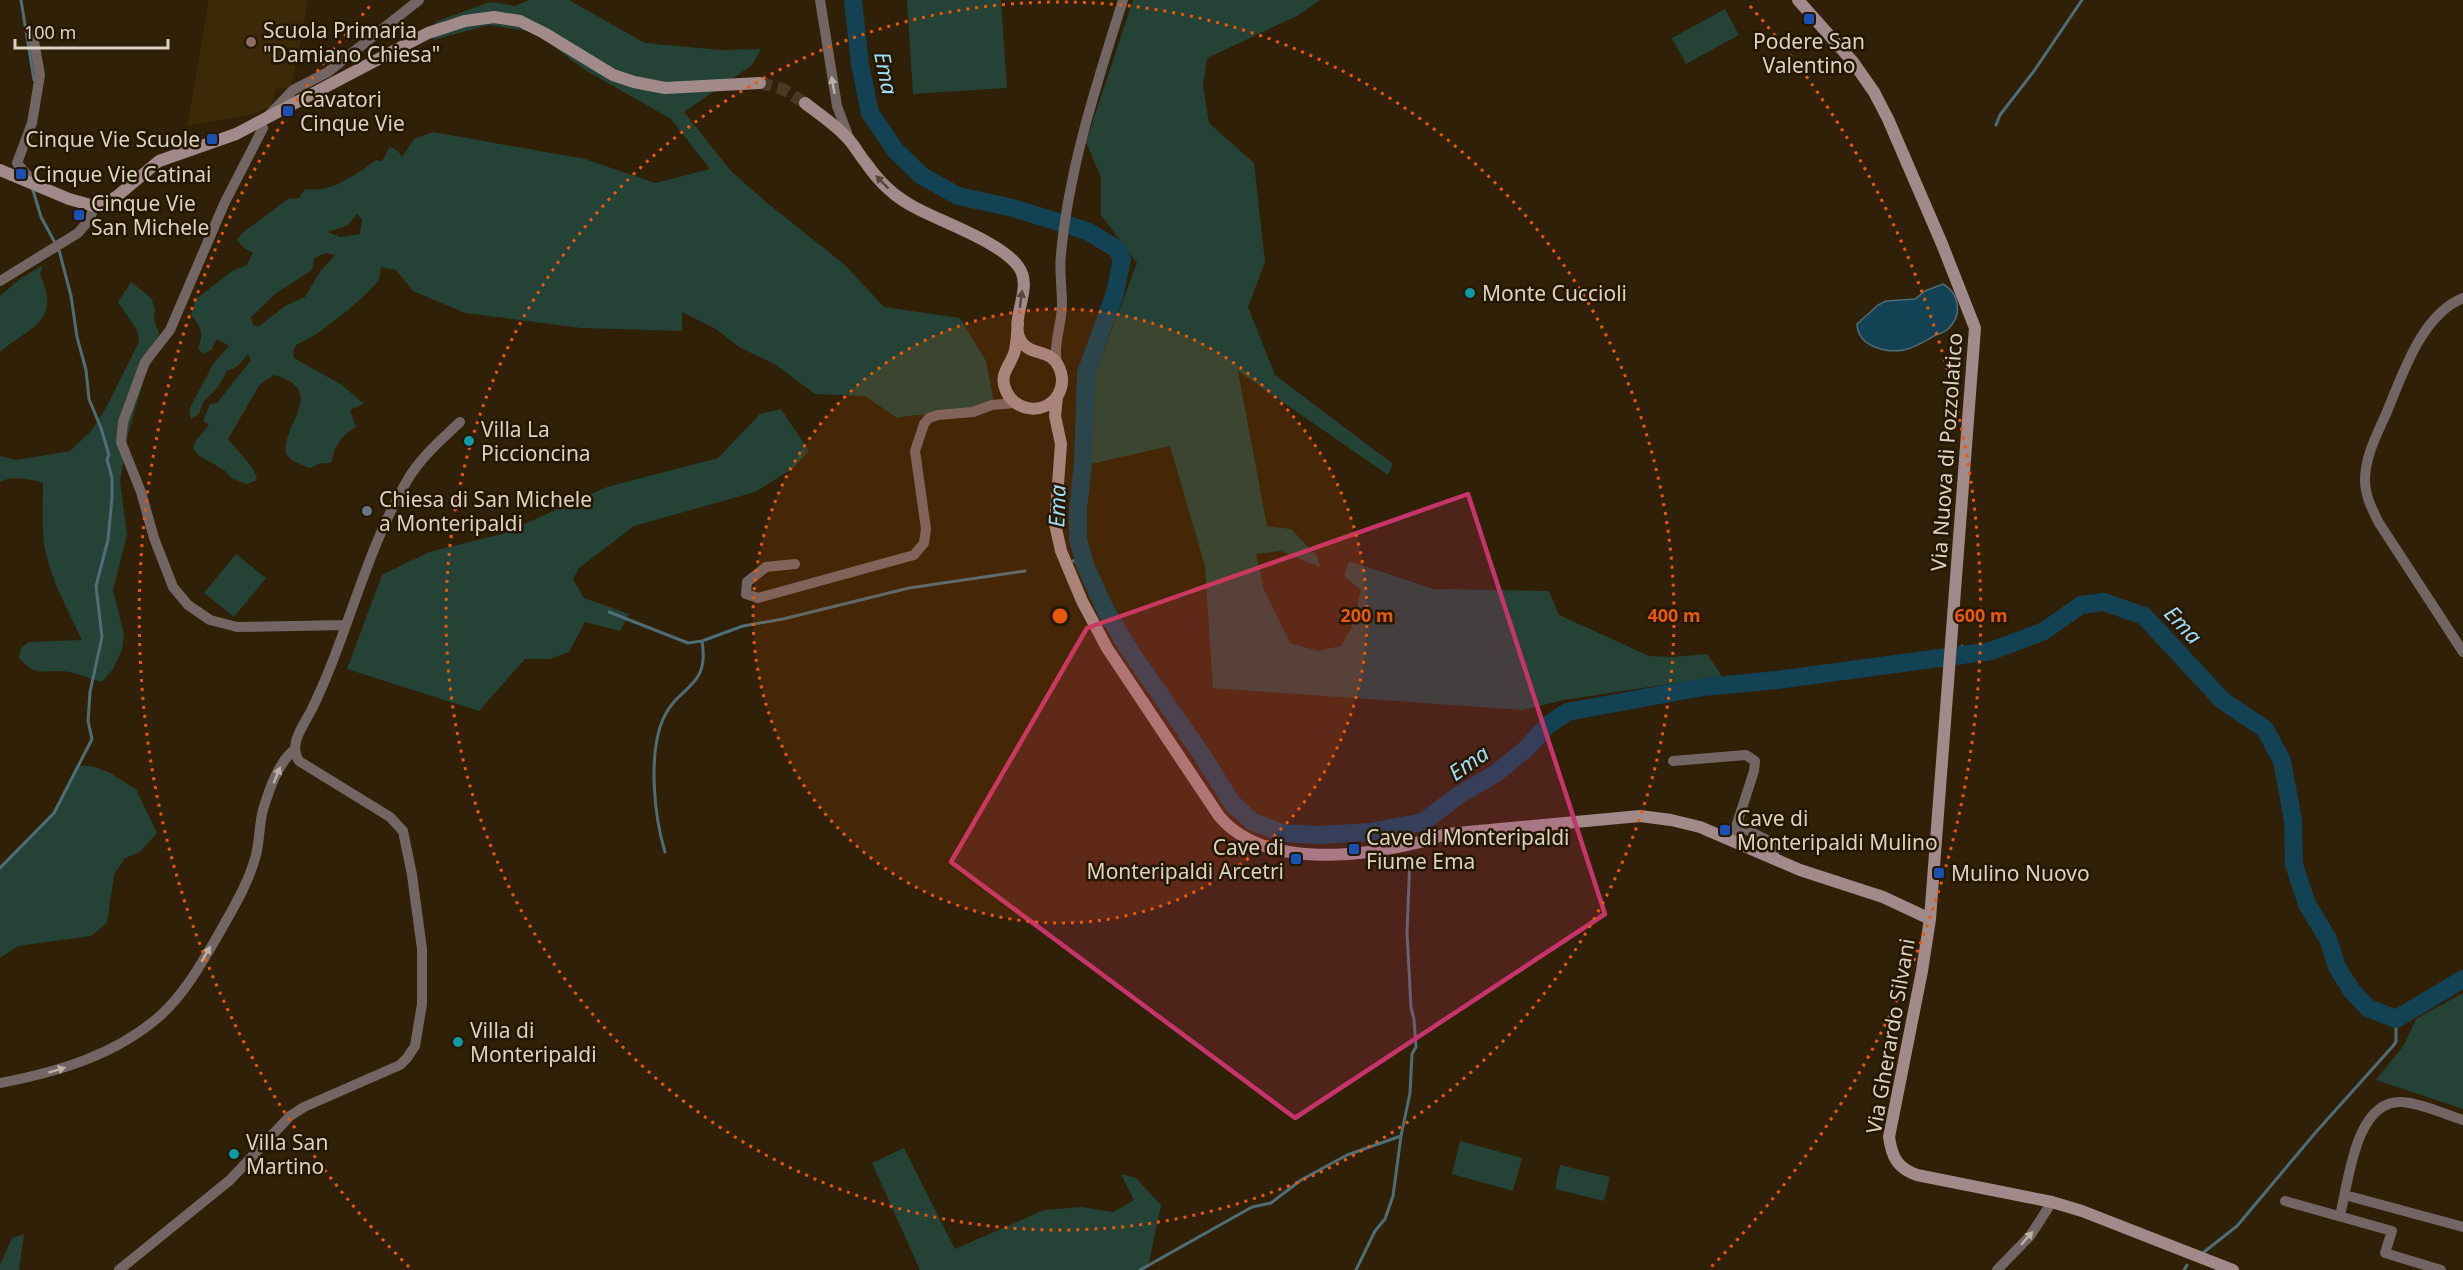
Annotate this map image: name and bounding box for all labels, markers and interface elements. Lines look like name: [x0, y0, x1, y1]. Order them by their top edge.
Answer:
scale bar: [15, 12, 168, 50]
marker: Podere San Valentino: [1802, 12, 1816, 26]
place label: Scuola Primaria "Damiano Chiesa": [263, 16, 440, 68]
text: 100 m: [24, 20, 76, 44]
place label: Podere San Valentino: [1753, 27, 1865, 79]
marker: Scuola Primaria "Damiano Chiesa": [244, 35, 258, 49]
water label: Ema: [868, 49, 906, 97]
one-way arrow: [829, 76, 838, 95]
place label: Cavatori Cinque Vie: [300, 85, 405, 137]
marker: Cavatori Cinque Vie: [281, 104, 295, 118]
place label: Cinque Vie Scuole: [25, 125, 200, 153]
marker: Cinque Vie Scuole: [205, 132, 219, 146]
place label: Cinque Vie Catinai: [33, 160, 211, 188]
marker: Cinque Vie Catinai: [14, 167, 28, 181]
one-way arrow: [876, 176, 890, 190]
place label: Cinque Vie San Michele: [91, 189, 209, 241]
marker: Cinque Vie San Michele: [72, 208, 86, 222]
place label: Monte Cuccioli: [1482, 279, 1627, 307]
marker: Monte Cuccioli: [1463, 286, 1477, 300]
one-way arrow: [1017, 289, 1026, 308]
street label: Via Nuova di Pozzolatico: [1924, 332, 1968, 572]
place label: Villa La Piccioncina: [481, 415, 591, 467]
marker: Villa La Piccioncina: [462, 434, 476, 448]
water label: Ema: [1040, 483, 1072, 528]
place label: Chiesa di San Michele a Monteripaldi: [379, 485, 592, 537]
marker: Chiesa di San Michele a Monteripaldi: [360, 504, 374, 518]
water label: Ema: [2158, 598, 2210, 650]
text: 200 m: [1340, 603, 1394, 627]
text: 400 m: [1647, 603, 1701, 627]
text: 600 m: [1954, 603, 2008, 627]
centre of rings: [1050, 606, 1070, 626]
water label: Ema: [1442, 737, 1495, 787]
one-way arrow: [273, 766, 282, 784]
place label: Cave di Monteripaldi Mulino: [1737, 804, 1938, 856]
place label: Cave di Monteripaldi Fiume Ema: [1366, 823, 1570, 875]
marker: Cave di Monteripaldi Mulino: [1718, 823, 1732, 837]
place label: Cave di Monteripaldi Arcetri: [1087, 833, 1284, 885]
marker: Cave di Monteripaldi Fiume Ema: [1347, 842, 1361, 856]
marker: Cave di Monteripaldi Arcetri: [1289, 852, 1303, 866]
place label: Mulino Nuovo: [1951, 859, 2090, 887]
marker: Mulino Nuovo: [1932, 866, 1946, 880]
street label: Via Gherardo Silvani: [1859, 936, 1921, 1136]
one-way arrow: [201, 946, 211, 963]
place label: Villa di Monteripaldi: [470, 1016, 597, 1068]
marker: Villa di Monteripaldi: [451, 1035, 465, 1049]
one-way arrow: [48, 1065, 66, 1074]
place label: Villa San Martino: [246, 1128, 328, 1180]
marker: Villa San Martino: [227, 1147, 241, 1161]
one-way arrow: [2020, 1231, 2034, 1246]

